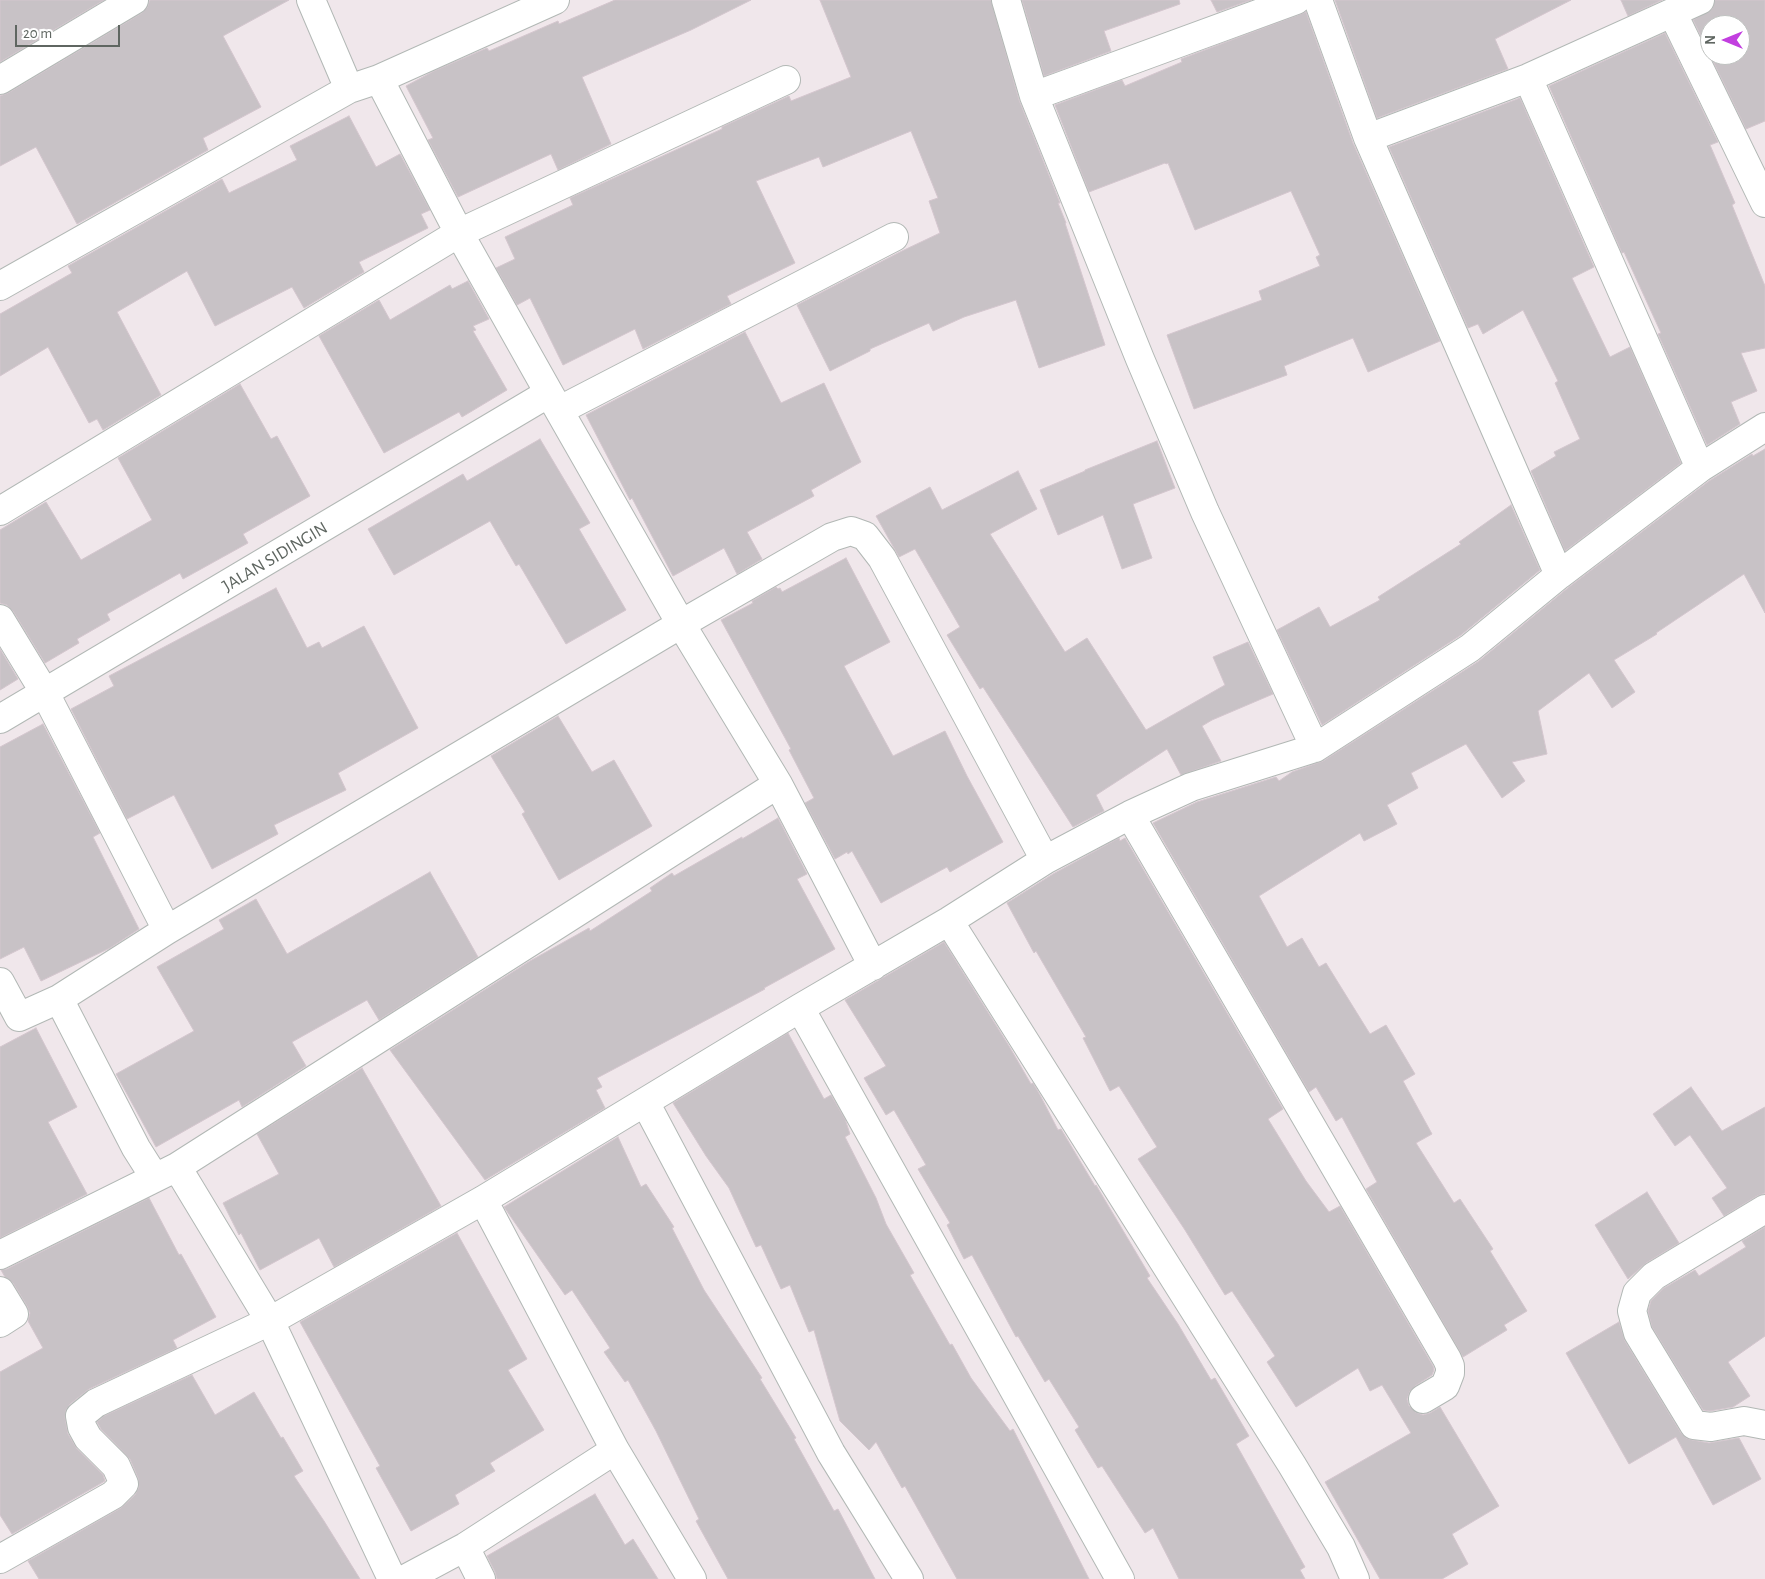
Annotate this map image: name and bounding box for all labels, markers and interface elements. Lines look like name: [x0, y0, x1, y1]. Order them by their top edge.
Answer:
scale bar: [18, 15, 122, 47]
north arrow: [1700, 15, 1750, 65]
text: 20 m: [23, 26, 52, 41]
text: N: [1704, 35, 1718, 45]
street label: JALAN SIDINGIN: [219, 517, 331, 597]

